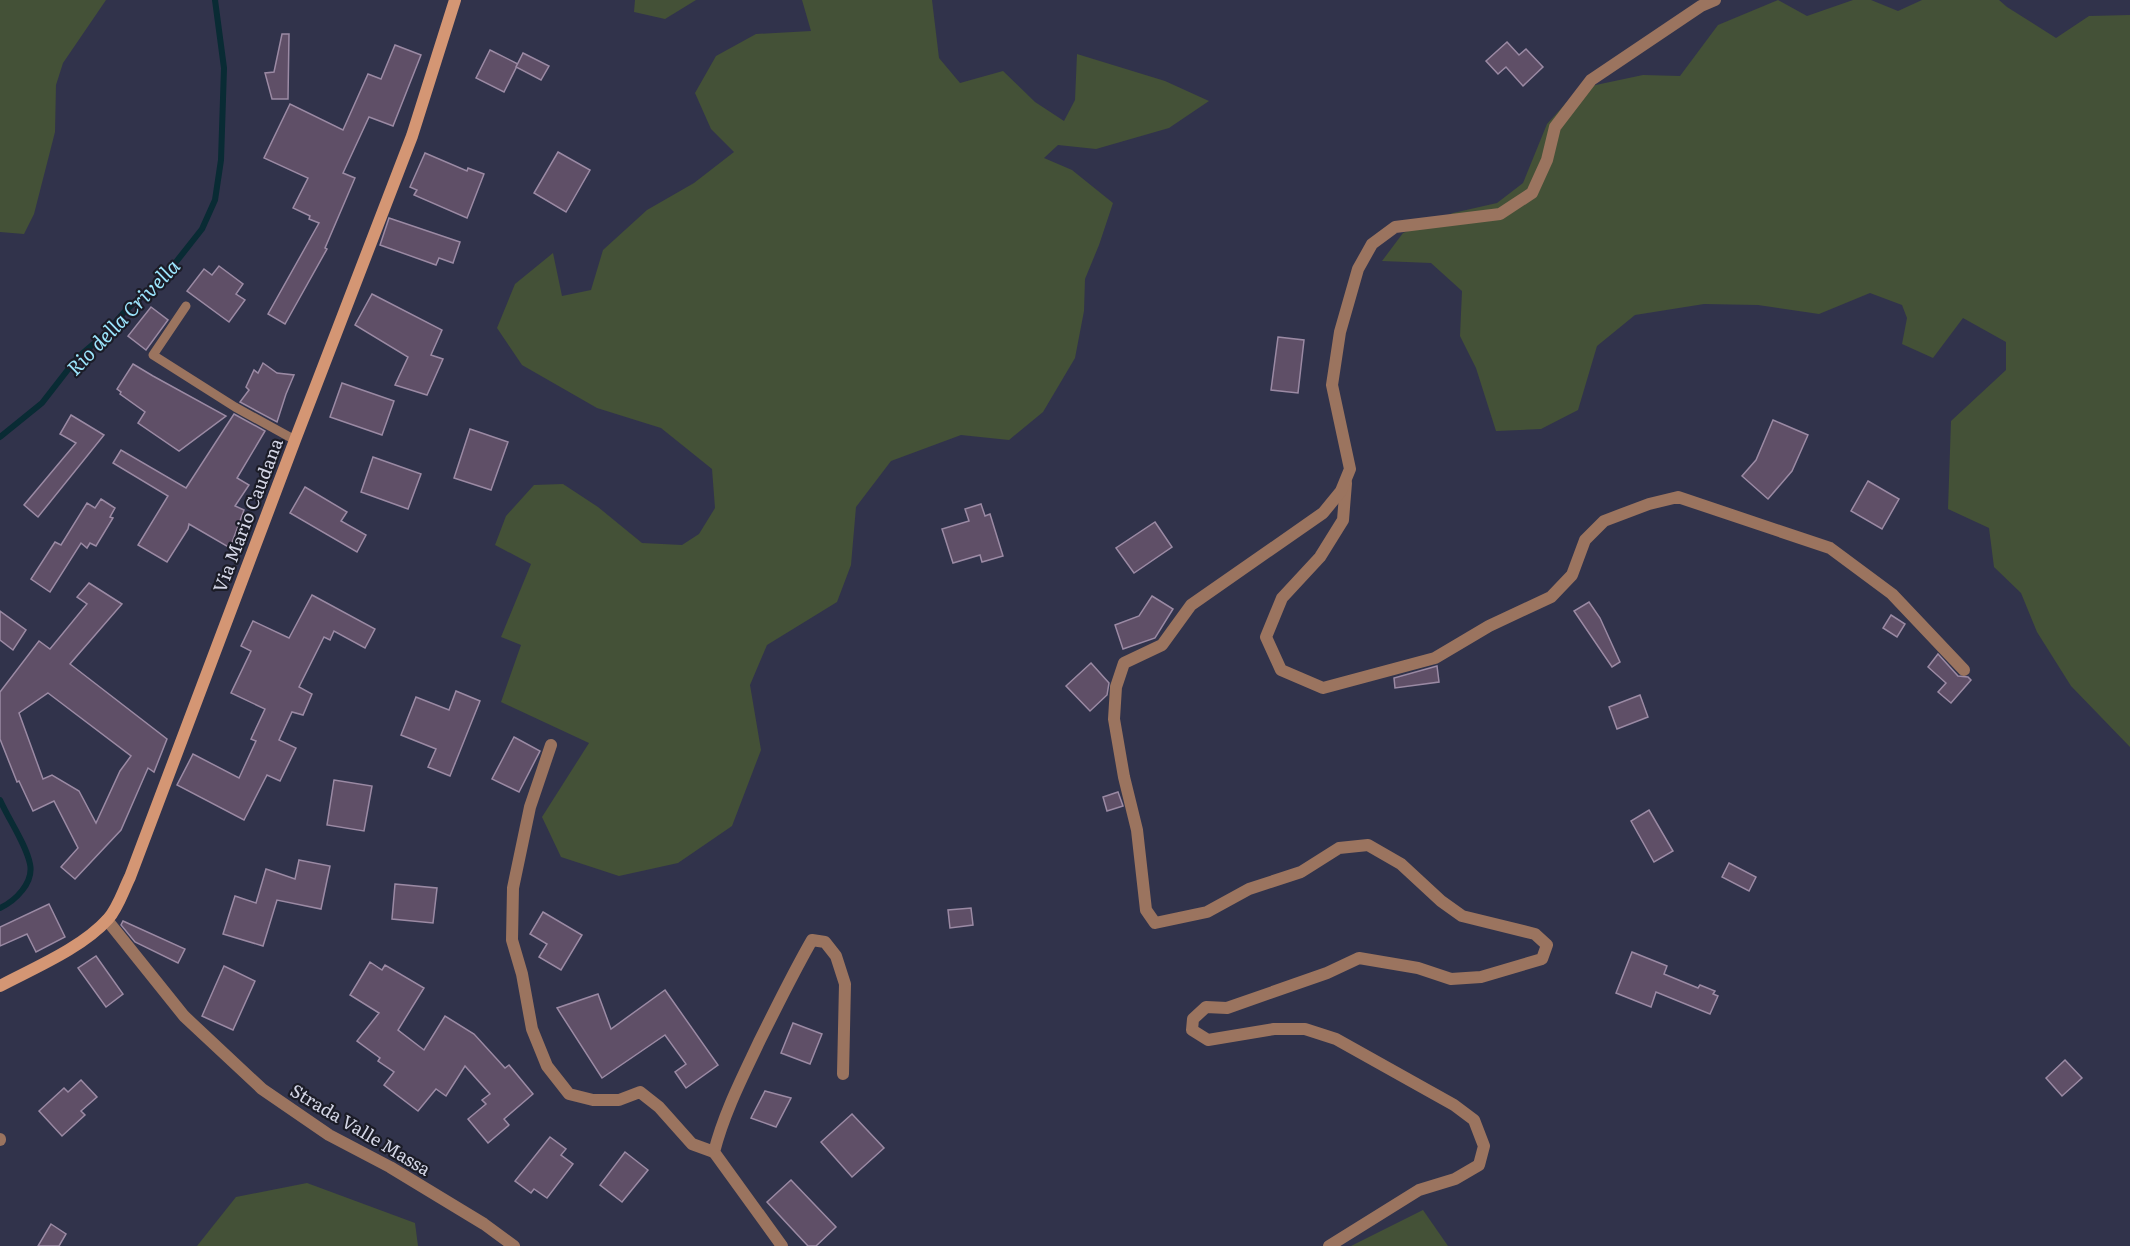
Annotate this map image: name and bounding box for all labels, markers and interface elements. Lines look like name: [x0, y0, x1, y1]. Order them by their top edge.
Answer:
water label: Rio della Crivella: [58, 251, 186, 381]
street label: Via Mario Caudana: [205, 434, 289, 596]
street label: Strada Valle Massa: [286, 1076, 437, 1182]

